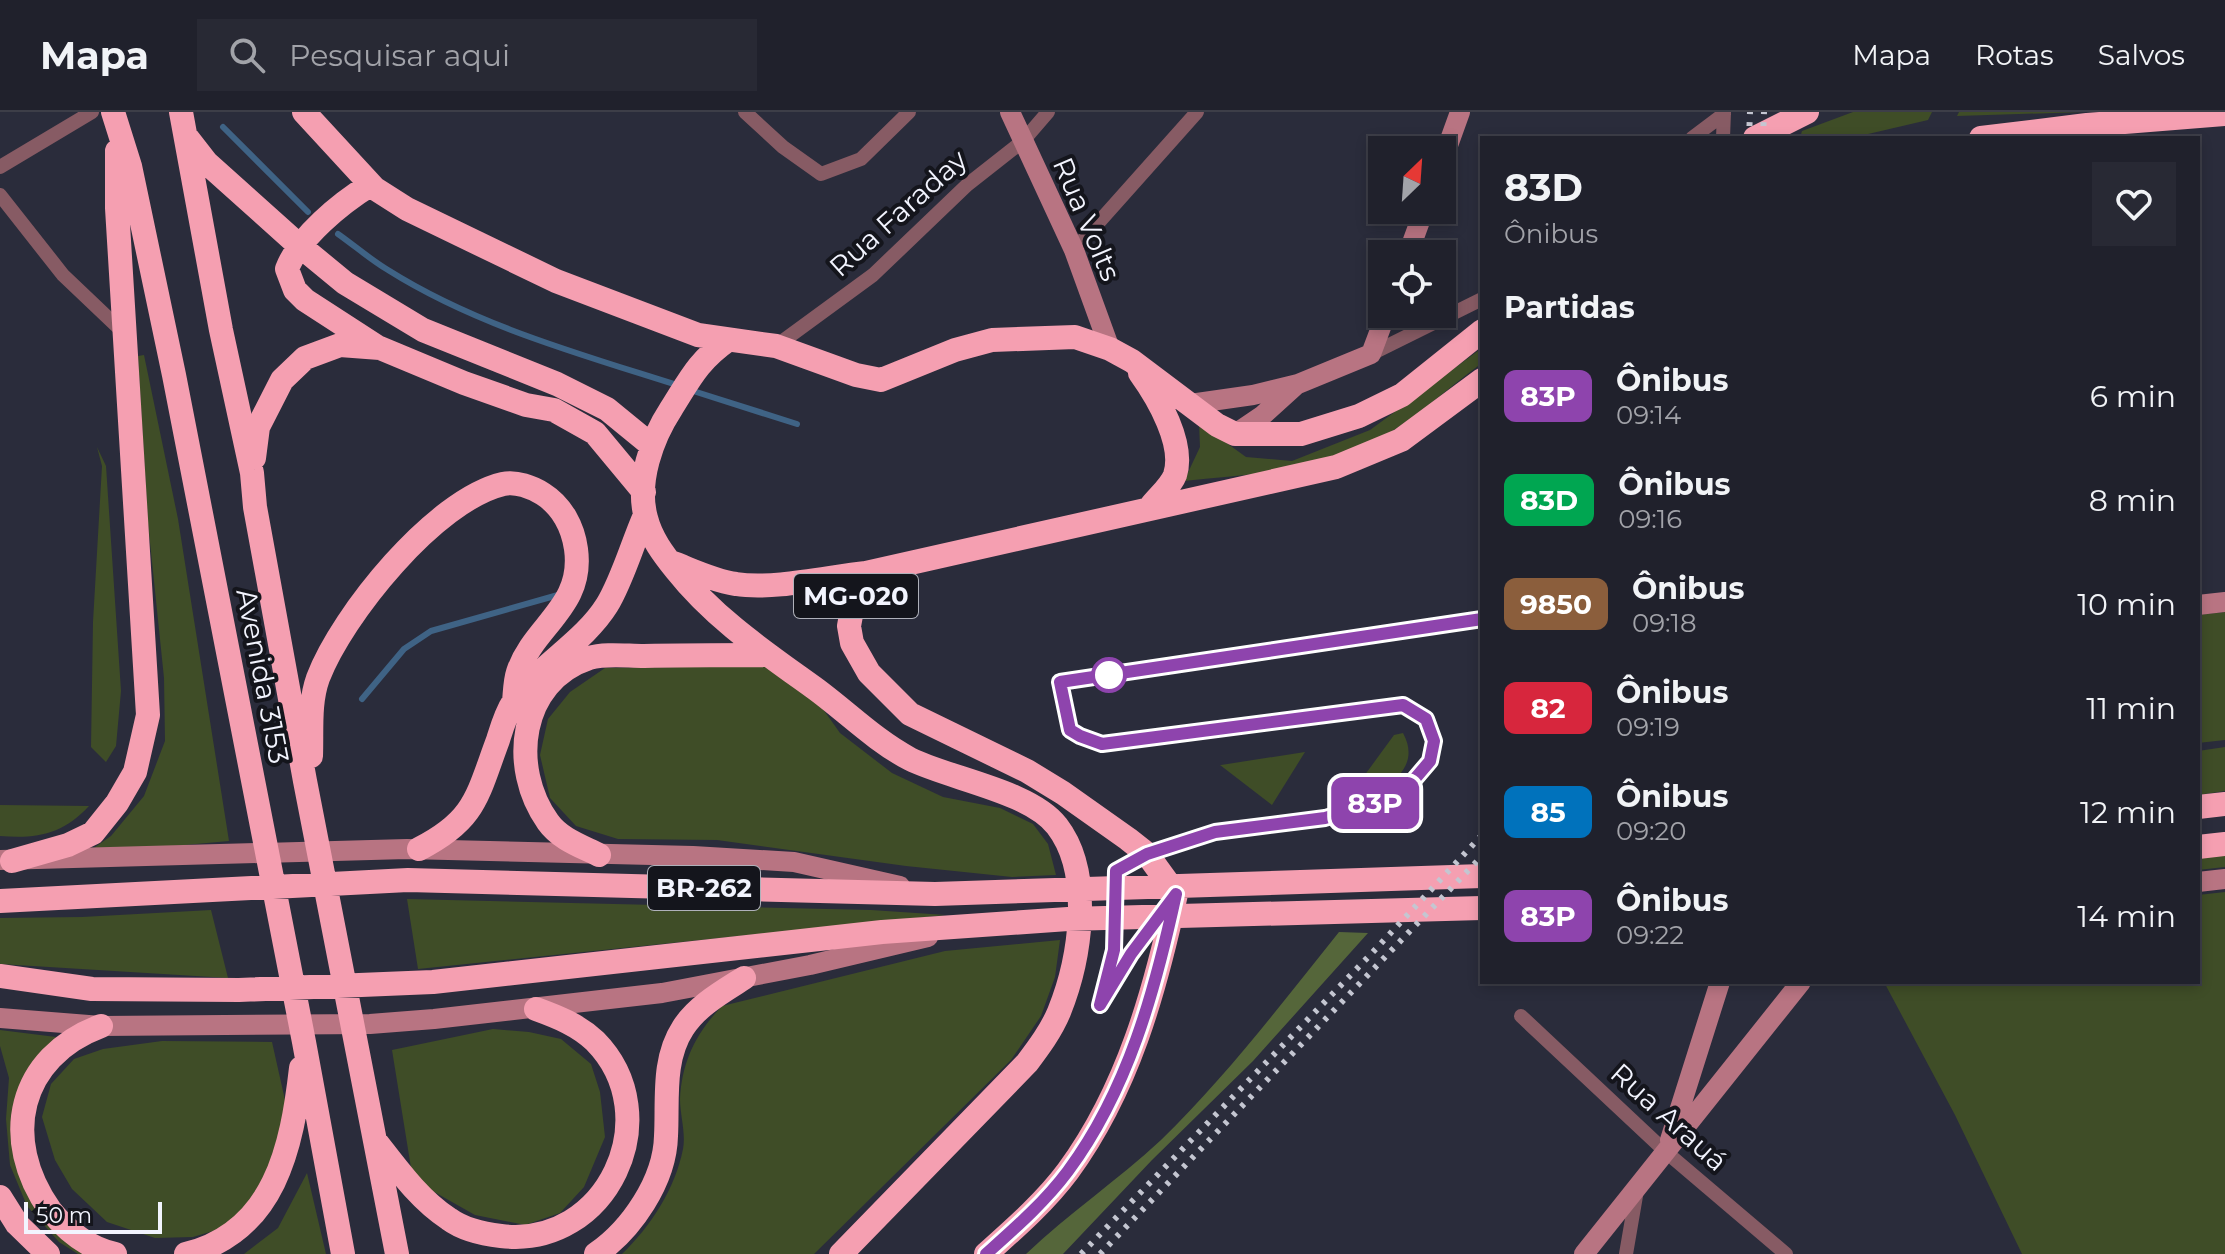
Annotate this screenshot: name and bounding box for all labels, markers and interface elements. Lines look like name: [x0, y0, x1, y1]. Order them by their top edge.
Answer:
search box: [197, 19, 757, 91]
text: Mapa: [40, 32, 149, 79]
icon: search: [225, 33, 269, 77]
text: Pesquisar aqui: [289, 37, 510, 74]
text: Mapa: [1852, 38, 1931, 72]
text: Rotas: [1975, 38, 2054, 72]
text: Salvos: [2098, 38, 2185, 72]
north arrow: [1368, 136, 1456, 224]
map controls: [1368, 136, 1456, 328]
street label: Rua Faraday: [822, 142, 974, 284]
street label: Rua Volts: [1046, 152, 1128, 286]
button: heart: [2092, 162, 2176, 246]
text: 83D: [1504, 164, 1583, 211]
text: Ônibus: [1504, 218, 1598, 250]
button: locate: [1368, 240, 1456, 328]
text: Partidas: [1504, 289, 1635, 326]
text: Ônibus: [1616, 362, 1728, 399]
text: 6 min: [2090, 378, 2176, 415]
text: 83P: [1520, 379, 1576, 413]
text: 09:14: [1616, 399, 1681, 431]
text: Ônibus: [1618, 466, 1731, 503]
text: 8 min: [2089, 482, 2176, 519]
text: 83D: [1520, 483, 1578, 517]
text: 09:16: [1618, 503, 1682, 535]
text: Ônibus: [1632, 570, 1744, 607]
road number: MG-020: [794, 574, 918, 618]
street label: Avenida 3153: [229, 586, 297, 766]
text: 10 min: [2077, 586, 2176, 623]
text: 9850: [1520, 587, 1592, 621]
text: 09:18: [1632, 607, 1697, 639]
unlabelled marker: [1092, 658, 1126, 692]
text: Ônibus: [1616, 674, 1728, 711]
text: 11 min: [2086, 690, 2176, 727]
text: 82: [1530, 691, 1566, 725]
text: 09:19: [1616, 711, 1680, 743]
line badge: 83P: [1329, 777, 1421, 829]
text: Ônibus: [1616, 778, 1728, 815]
text: 83P: [1347, 786, 1403, 820]
text: 12 min: [2080, 794, 2176, 831]
text: 85: [1530, 795, 1566, 829]
text: 09:20: [1616, 815, 1686, 847]
road number: BR-262: [648, 866, 760, 910]
text: Ônibus: [1616, 882, 1728, 919]
text: 14 min: [2077, 898, 2176, 935]
text: 83P: [1520, 899, 1576, 933]
text: 09:22: [1616, 919, 1684, 951]
street label: Rua Arauá: [1604, 1056, 1734, 1178]
scale bar: [24, 1198, 162, 1234]
text: 50 m: [36, 1202, 92, 1229]

